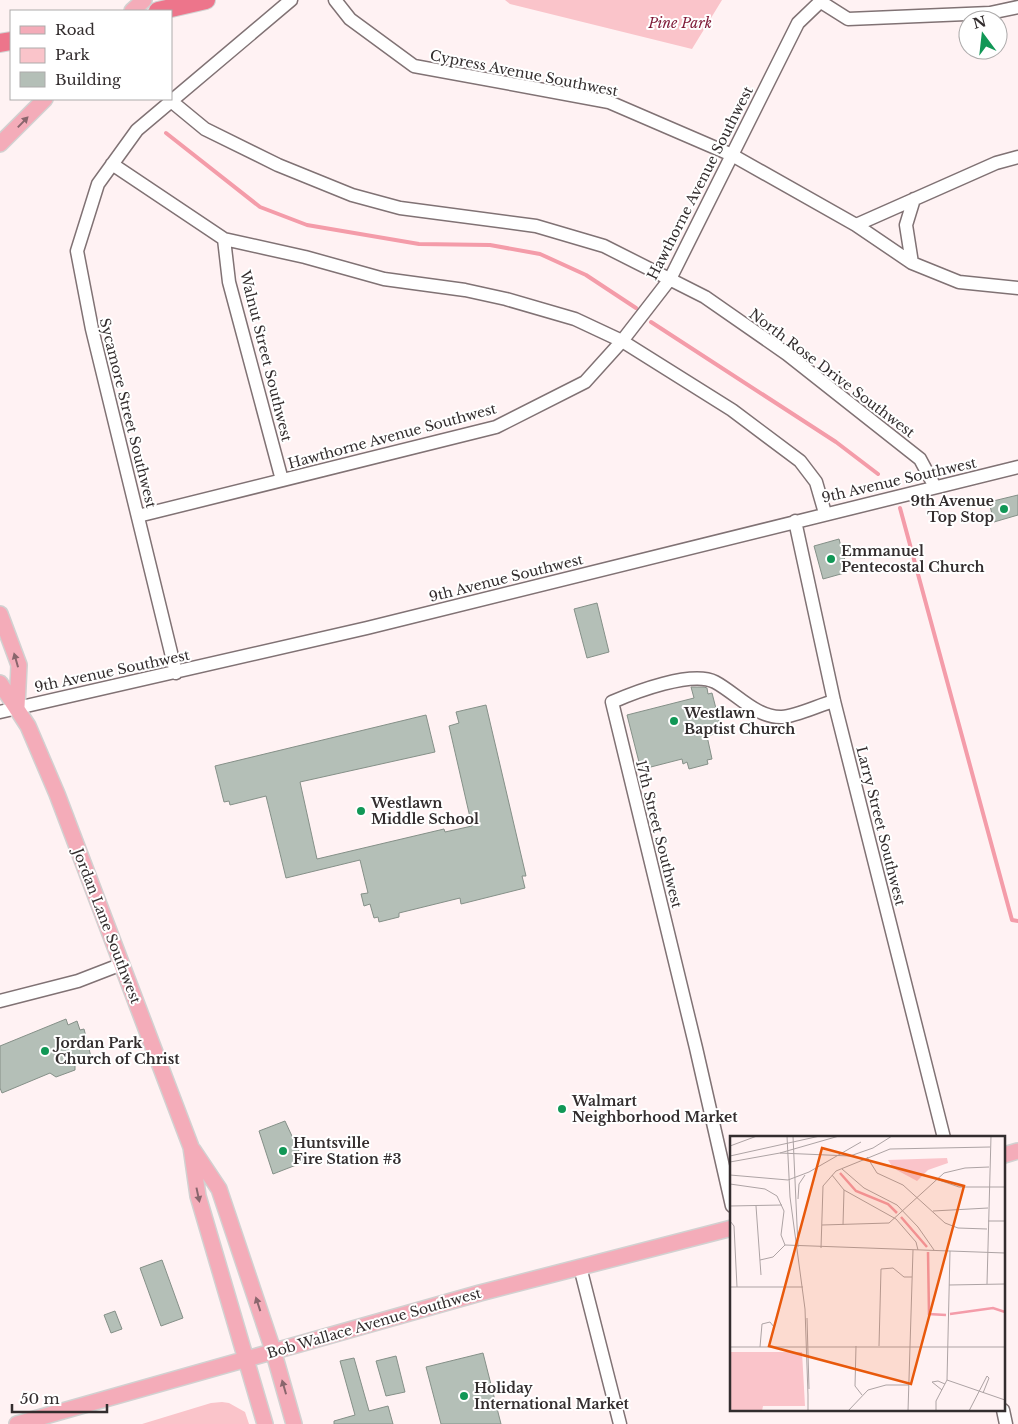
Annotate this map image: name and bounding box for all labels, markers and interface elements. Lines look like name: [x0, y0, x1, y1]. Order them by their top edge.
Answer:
legend: [10, 10, 172, 100]
north arrow: [958, 10, 1008, 60]
text: N: [971, 12, 988, 33]
park label: Pine Park: [647, 14, 712, 32]
text: Road: [55, 20, 95, 39]
text: Park: [55, 45, 91, 64]
street label: Cypress Avenue Southwest: [428, 46, 620, 100]
text: Building: [55, 70, 122, 89]
street label: Hawthorne Avenue Southwest: [643, 82, 757, 283]
one-way arrow: [17, 116, 29, 128]
street label: Walnut Street Southwest: [236, 268, 296, 444]
street label: North Rose Drive Southwest: [746, 305, 919, 442]
street label: Sycamore Street Southwest: [96, 316, 161, 511]
street label: Hawthorne Avenue Southwest: [286, 399, 499, 473]
street label: 9th Avenue Southwest: [820, 453, 979, 507]
place label: 9th Avenue Top Stop: [911, 492, 994, 526]
marker: 9th Avenue Top Stop: [998, 503, 1010, 515]
place label: Emmanuel Pentecostal Church: [841, 542, 985, 576]
street label: 9th Avenue Southwest: [427, 550, 586, 606]
marker: Emmanuel Pentecostal Church: [825, 553, 837, 565]
street label: 9th Avenue Southwest: [33, 646, 192, 696]
one-way arrow: [12, 652, 20, 667]
place label: Westlawn Baptist Church: [683, 704, 795, 738]
marker: Westlawn Baptist Church: [668, 715, 680, 727]
street label: Larry Street Southwest: [852, 744, 910, 908]
street label: 17th Street Southwest: [632, 758, 686, 911]
place label: Westlawn Middle School: [370, 794, 479, 828]
marker: Westlawn Middle School: [355, 805, 367, 817]
street label: Jordan Lane Southwest: [68, 844, 145, 1007]
place label: Jordan Park Church of Christ: [52, 1034, 180, 1068]
marker: Jordan Park Church of Christ: [39, 1045, 51, 1057]
place label: Walmart Neighborhood Market: [571, 1092, 738, 1126]
marker: Walmart Neighborhood Market: [556, 1103, 568, 1115]
place label: Huntsville Fire Station #3: [293, 1134, 401, 1168]
inset map: [730, 1136, 1006, 1412]
marker: Huntsville Fire Station #3: [277, 1145, 289, 1157]
one-way arrow: [194, 1187, 202, 1202]
street label: Bob Wallace Avenue Southwest: [265, 1284, 484, 1362]
one-way arrow: [254, 1296, 262, 1311]
place label: Holiday International Market: [474, 1379, 630, 1413]
one-way arrow: [279, 1380, 287, 1395]
scale bar: [12, 1382, 108, 1414]
text: 50 m: [20, 1389, 60, 1408]
marker: Holiday International Market: [458, 1390, 470, 1402]

